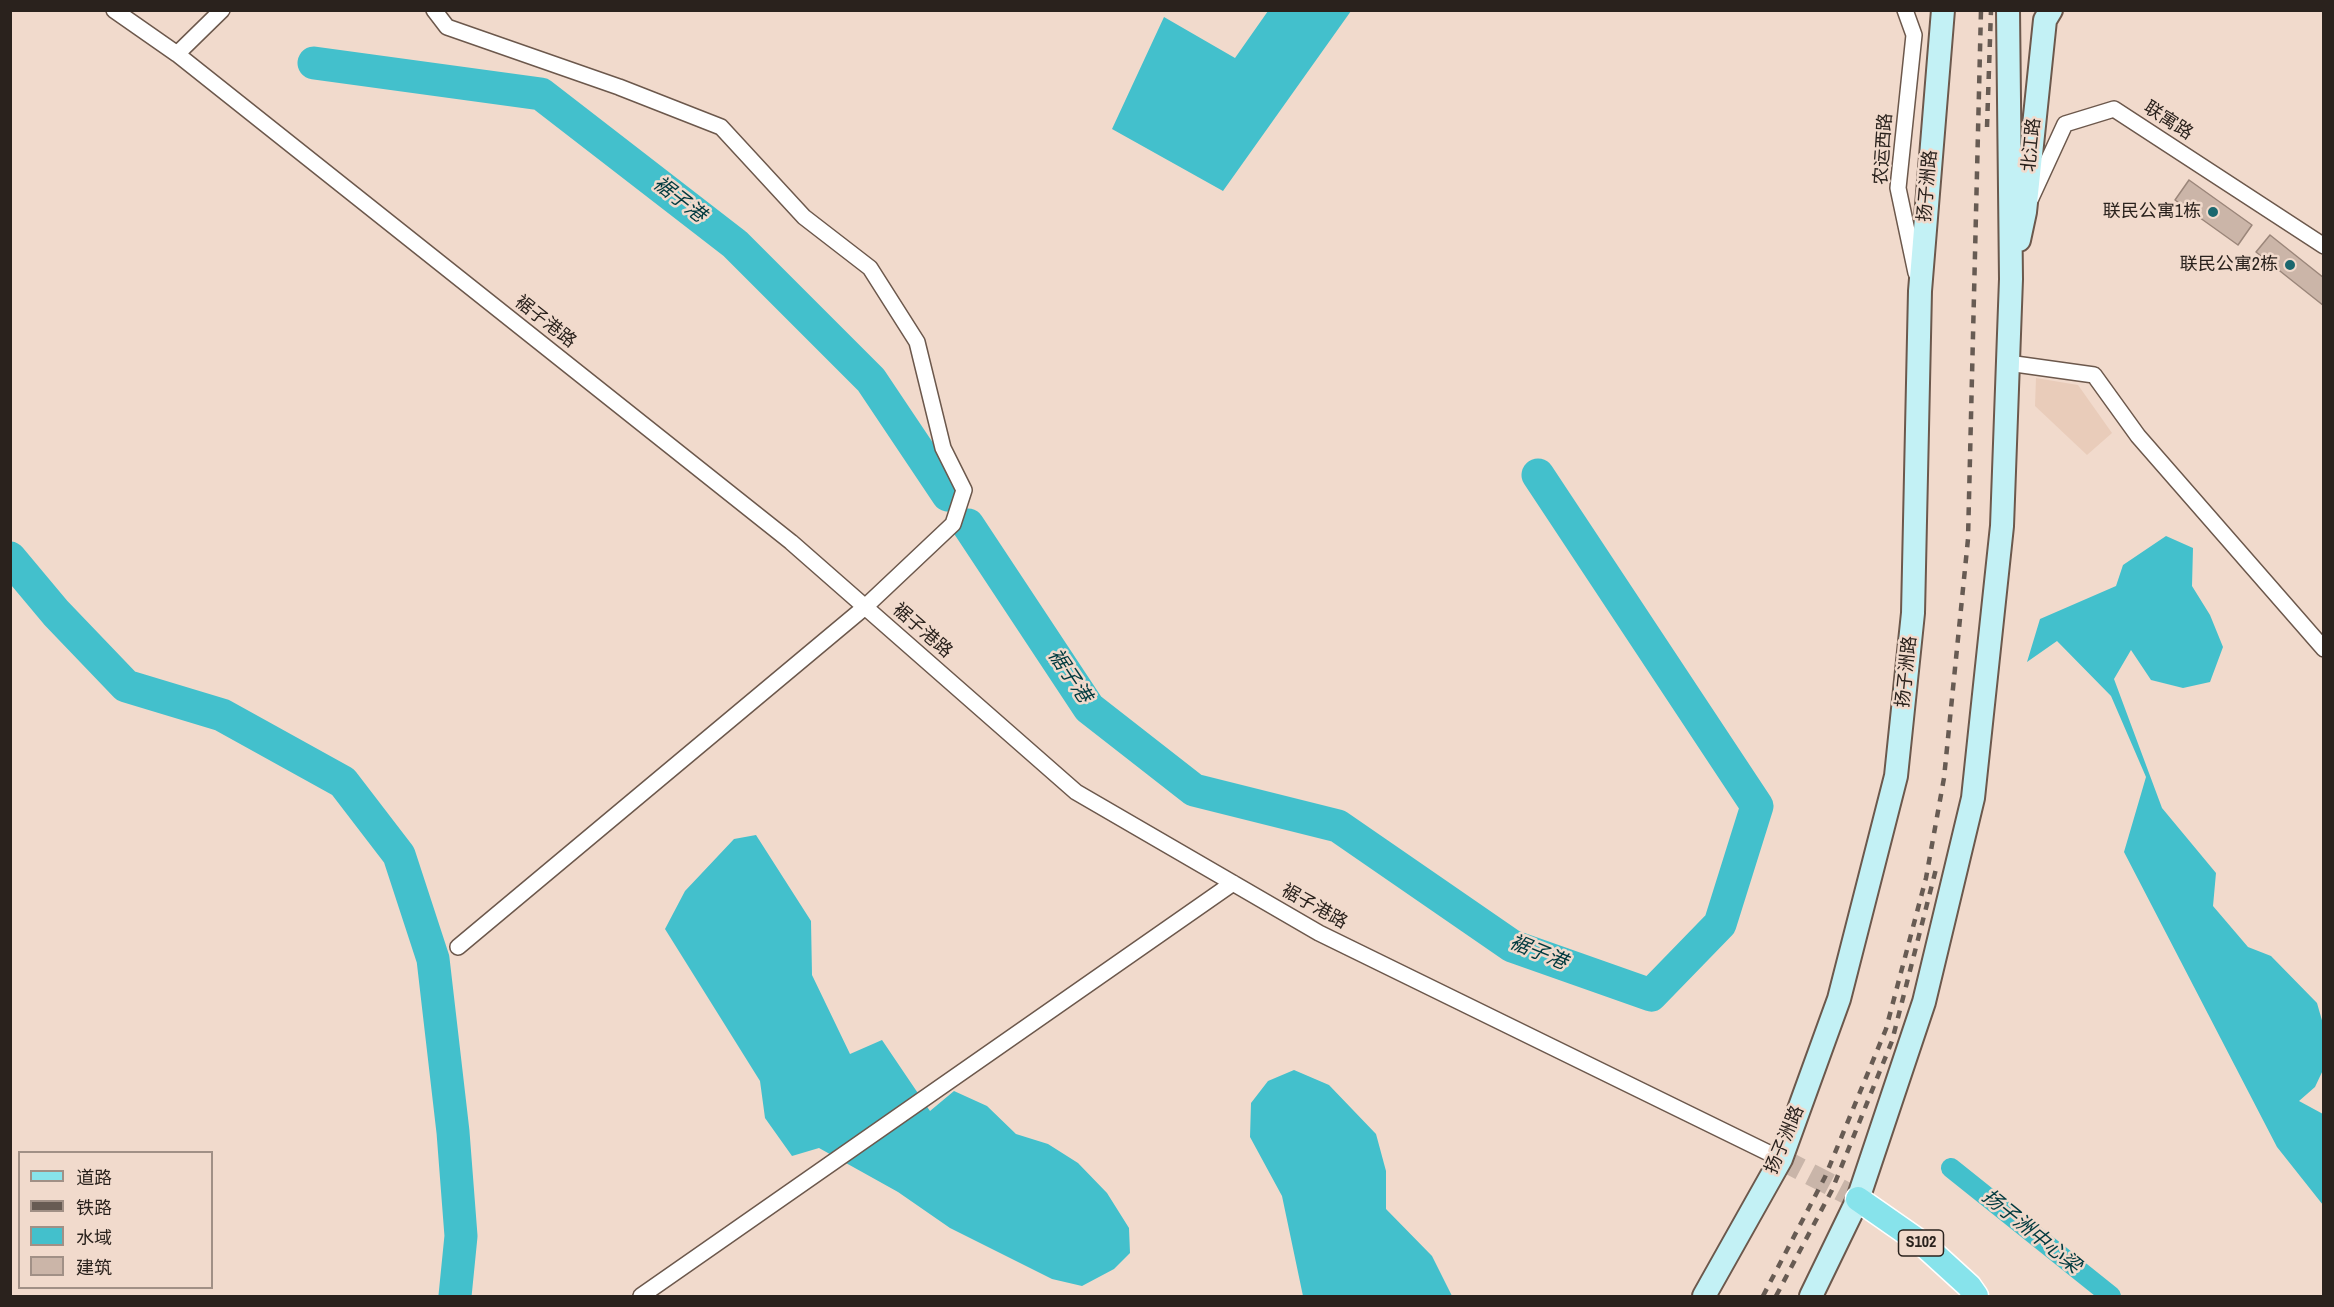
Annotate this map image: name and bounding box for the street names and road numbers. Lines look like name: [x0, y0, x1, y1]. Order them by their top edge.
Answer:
street label: 联寓路: [2139, 97, 2197, 145]
street label: 农运西路: [1871, 112, 1897, 186]
street label: 北江路: [2018, 117, 2046, 173]
street label: 扬子洲路: [1914, 149, 1942, 223]
street label: 裾子港路: [510, 291, 580, 353]
street label: 裾子港路: [888, 599, 956, 663]
street label: 扬子洲路: [1892, 635, 1922, 709]
street label: 裾子港路: [1277, 880, 1351, 934]
street label: 扬子洲路: [1761, 1103, 1809, 1177]
road number: S102: [1898, 1230, 1944, 1256]

